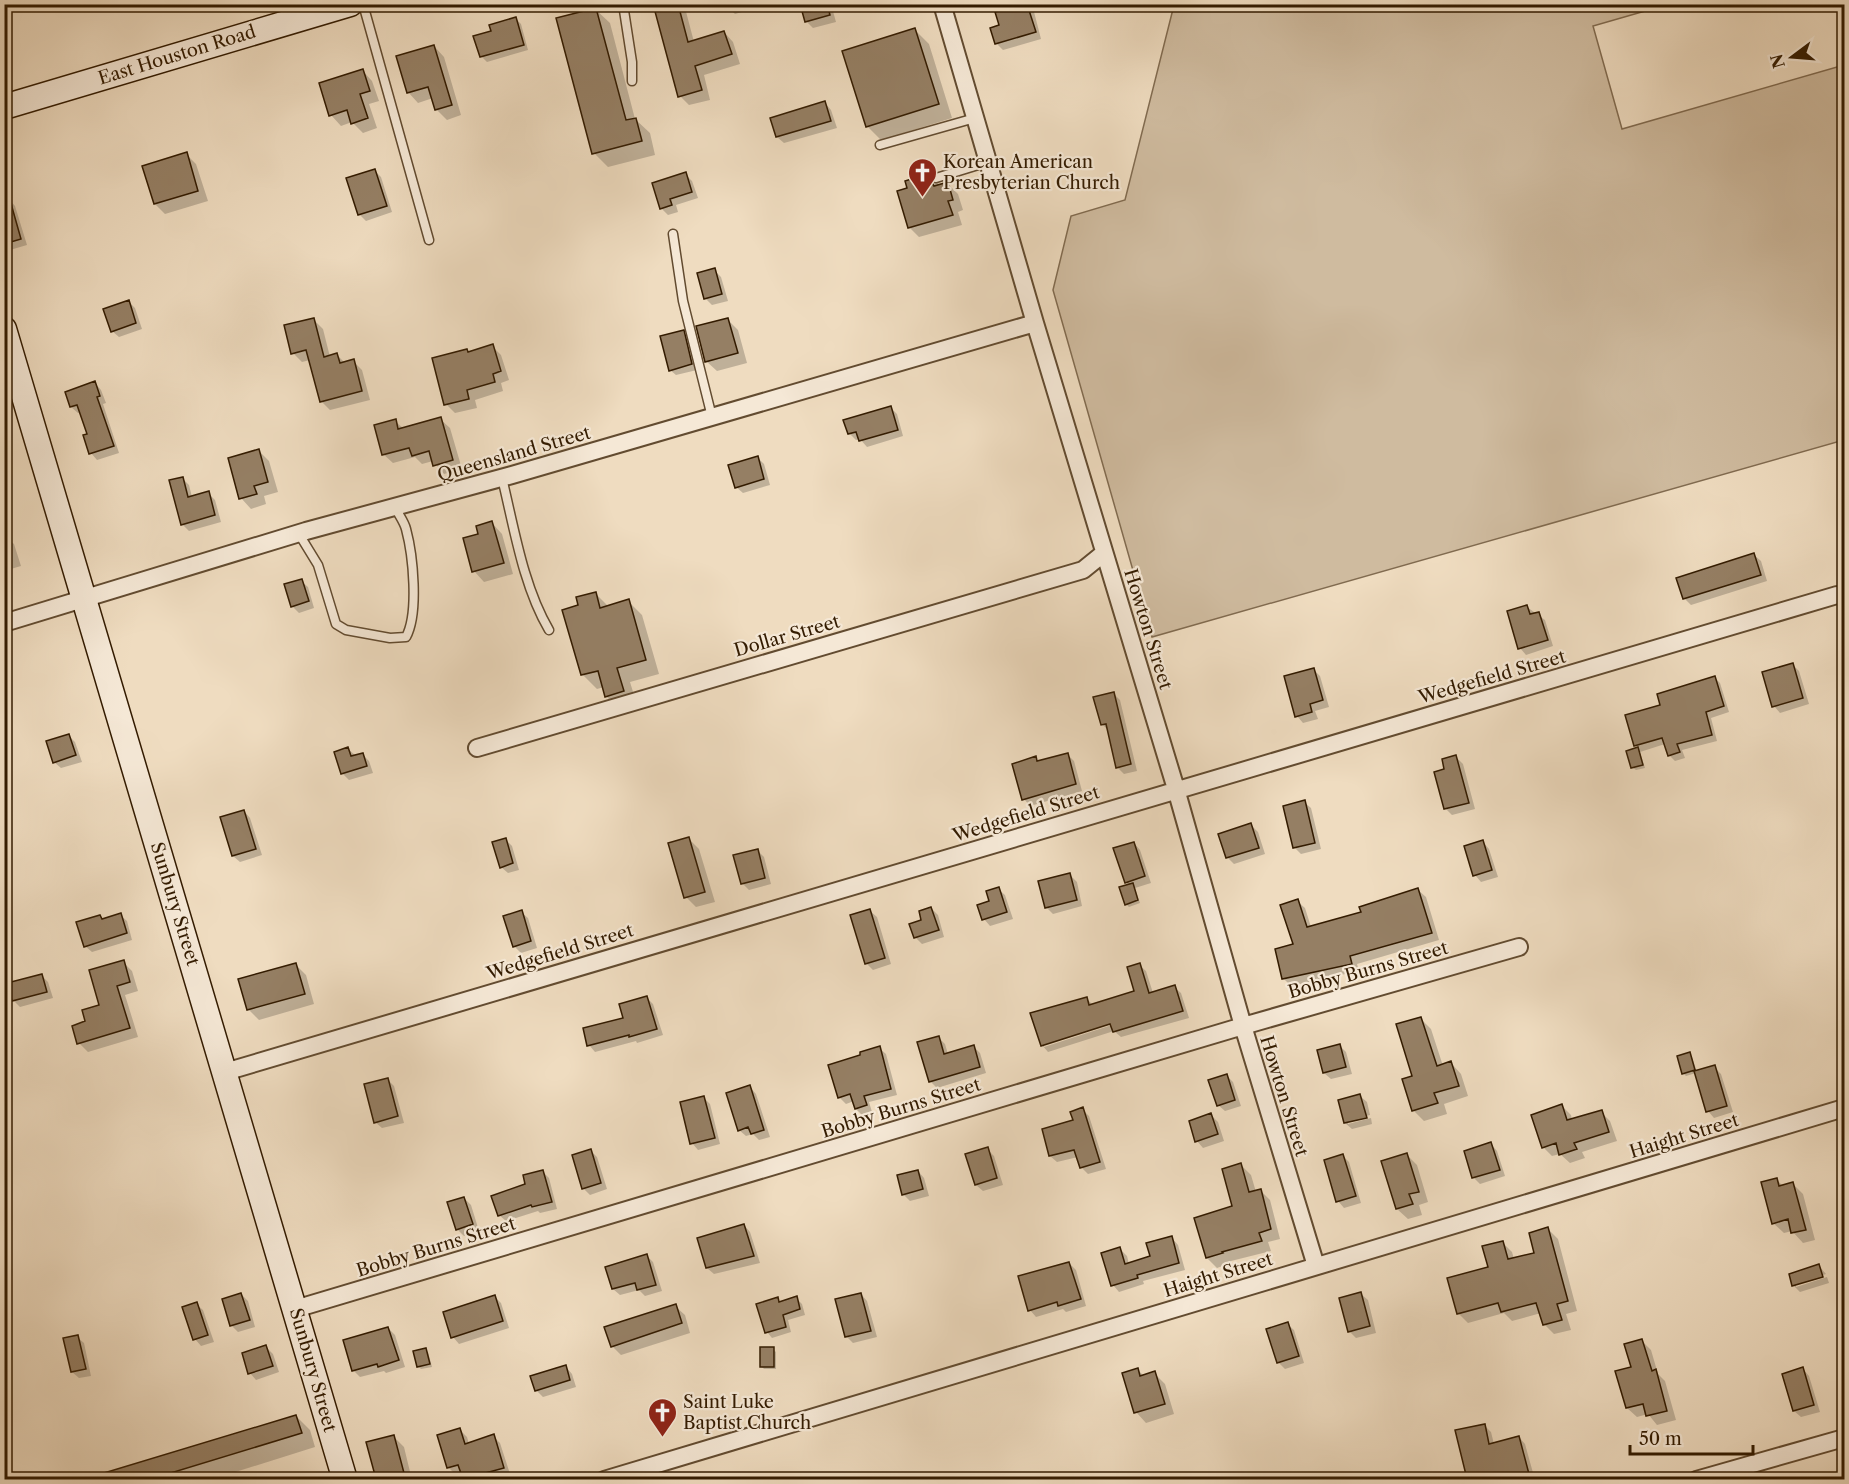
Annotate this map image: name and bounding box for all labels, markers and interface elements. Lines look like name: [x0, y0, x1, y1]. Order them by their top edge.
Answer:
street label: East Houston Road: [96, 21, 258, 89]
north arrow: [1762, 27, 1822, 87]
text: N: [1766, 52, 1789, 71]
place label: Korean American Presbyterian Church: [943, 151, 1120, 194]
church icon: Korean American Presbyterian Church: [906, 156, 938, 198]
street label: Queensland Street: [435, 421, 594, 486]
street label: Howton Street: [1119, 566, 1177, 693]
street label: Dollar Street: [732, 610, 843, 662]
street label: Wedgefield Street: [1415, 645, 1569, 709]
street label: Wedgefield Street: [949, 781, 1103, 847]
street label: Sunbury Street: [146, 840, 204, 969]
street label: Wedgefield Street: [483, 919, 637, 985]
street label: Bobby Burns Street: [1285, 936, 1451, 1003]
street label: Howton Street: [1255, 1033, 1313, 1160]
street label: Bobby Burns Street: [819, 1073, 984, 1143]
street label: Haight Street: [1627, 1109, 1742, 1163]
street label: Bobby Burns Street: [354, 1212, 519, 1282]
street label: Haight Street: [1161, 1248, 1276, 1302]
street label: Sunbury Street: [285, 1305, 341, 1435]
place label: Saint Luke Baptist Church: [683, 1391, 811, 1434]
church icon: Saint Luke Baptist Church: [646, 1396, 678, 1438]
scale bar: [1630, 1418, 1753, 1456]
text: 50 m: [1639, 1428, 1682, 1450]

